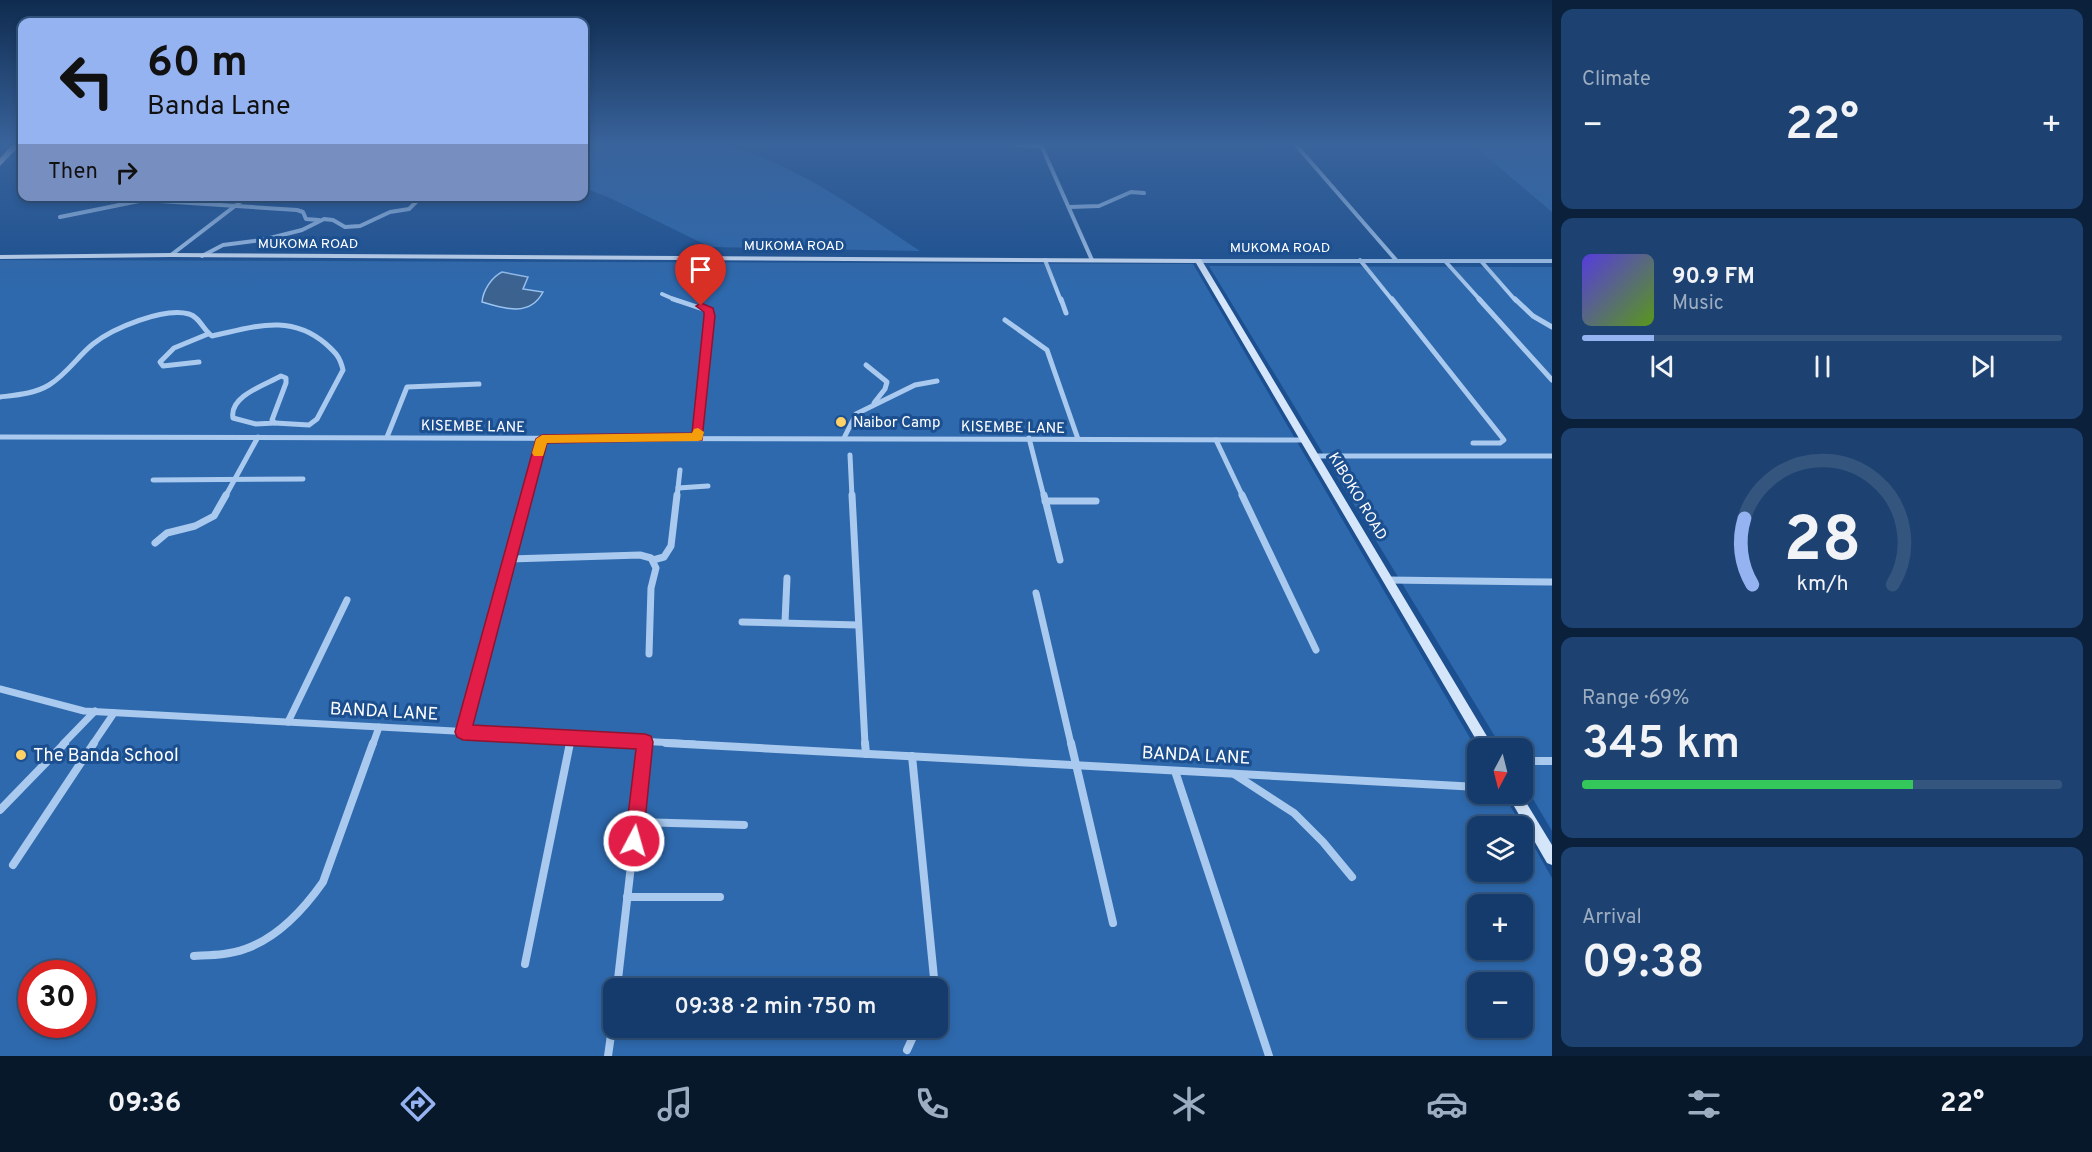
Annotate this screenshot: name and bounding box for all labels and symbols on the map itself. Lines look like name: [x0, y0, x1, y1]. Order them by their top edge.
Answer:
street label: MUKOMA ROAD: [258, 236, 358, 253]
street label: MUKOMA ROAD: [744, 238, 844, 255]
street label: MUKOMA ROAD: [1230, 240, 1330, 257]
pin: [675, 244, 726, 306]
place label: Naibor Camp: [853, 414, 940, 433]
marker: Naibor Camp: [834, 415, 848, 429]
street label: KISEMBE LANE: [421, 417, 525, 438]
street label: KISEMBE LANE: [961, 418, 1065, 439]
street label: KIBOKO ROAD: [1323, 449, 1390, 544]
street label: BANDA LANE: [329, 698, 439, 727]
north arrow: [1467, 738, 1533, 804]
street label: BANDA LANE: [1141, 742, 1251, 771]
place label: The Banda School: [33, 745, 179, 768]
marker: The Banda School: [14, 748, 28, 762]
position arrow: [602, 809, 666, 873]
speed limit sign: 30: [18, 960, 96, 1038]

